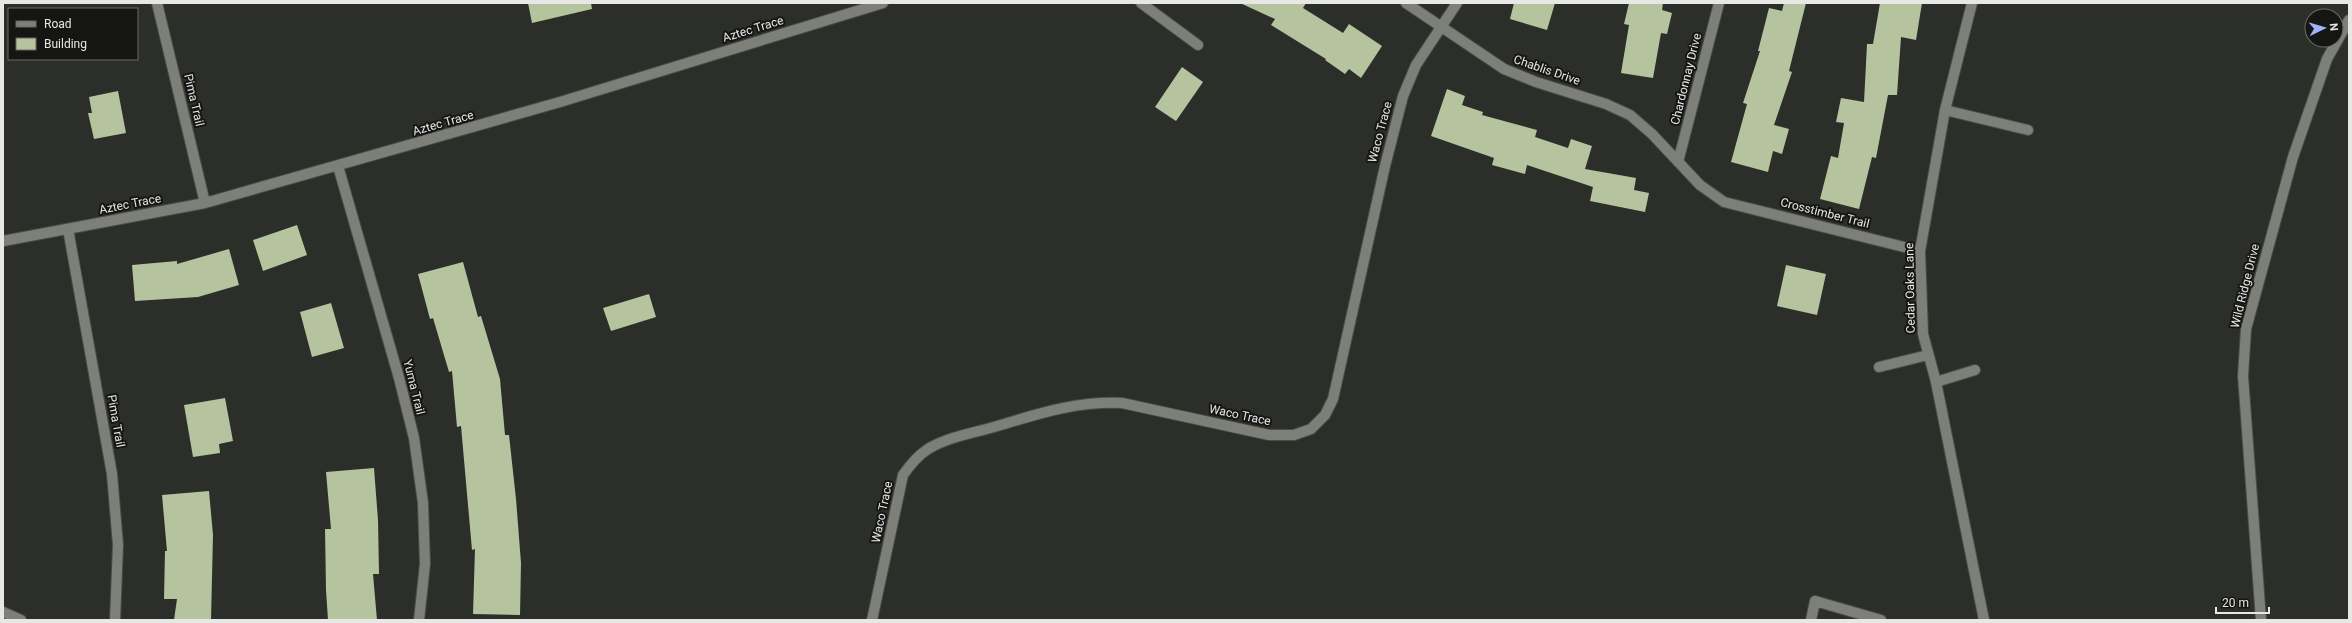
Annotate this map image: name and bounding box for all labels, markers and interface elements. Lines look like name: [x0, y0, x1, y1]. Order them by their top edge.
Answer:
legend: [8, 8, 138, 60]
north arrow: [2304, 8, 2344, 48]
street label: Aztec Trace: [721, 13, 785, 45]
text: Road: [44, 17, 72, 31]
text: N: [2327, 23, 2340, 32]
street label: Chardonnay Drive: [1668, 32, 1704, 126]
text: Building: [44, 37, 87, 51]
street label: Chablis Drive: [1512, 52, 1582, 88]
street label: Pima Trail: [181, 73, 207, 127]
street label: Waco Trace: [1365, 100, 1395, 164]
street label: Aztec Trace: [411, 108, 475, 138]
street label: Aztec Trace: [98, 191, 162, 217]
street label: Crosstimber Trail: [1779, 195, 1871, 231]
street label: Wild Ridge Drive: [2228, 242, 2262, 330]
street label: Cedar Oaks Lane: [1902, 243, 1918, 333]
street label: Yuma Trail: [400, 358, 428, 416]
street label: Pima Trail: [104, 394, 128, 448]
street label: Waco Trace: [1208, 402, 1272, 428]
street label: Waco Trace: [869, 480, 895, 544]
scale bar: [2216, 589, 2269, 615]
text: 20 m: [2222, 596, 2249, 610]

